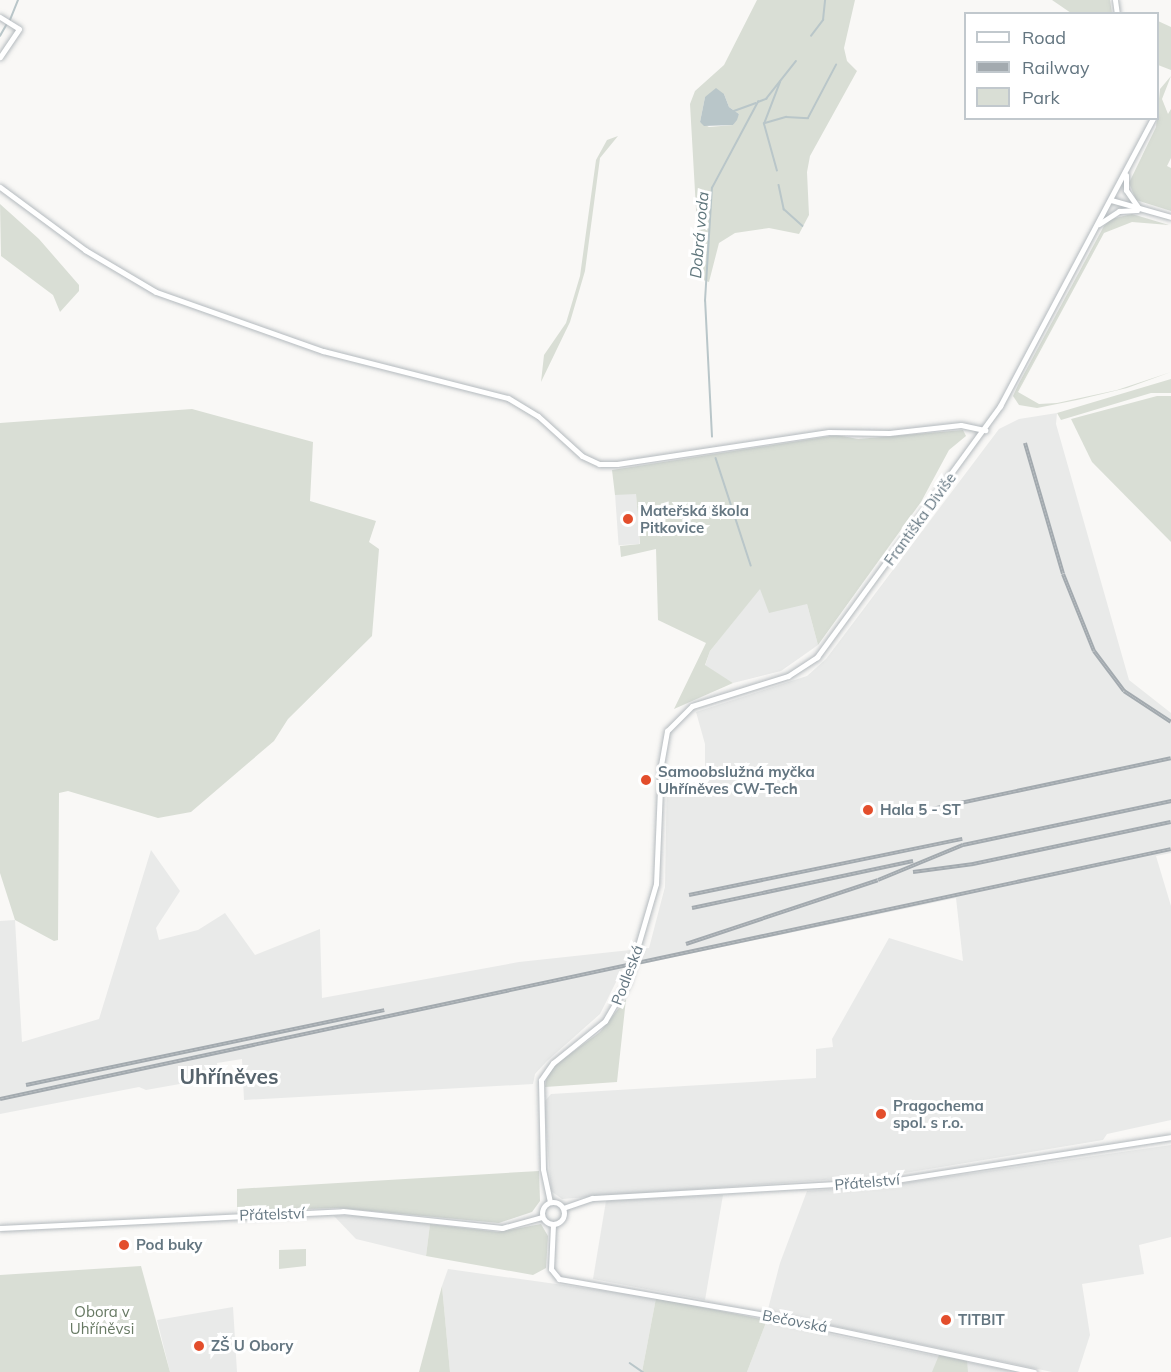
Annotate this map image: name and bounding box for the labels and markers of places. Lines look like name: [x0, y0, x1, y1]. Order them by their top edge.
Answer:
place label: Mateřská škola Pitkovice: [640, 501, 749, 536]
marker: Mateřská škola Pitkovice: [621, 512, 635, 526]
place label: Samoobslužná myčka Uhříněves CW-Tech: [658, 762, 815, 797]
marker: Samoobslužná myčka Uhříněves CW-Tech: [639, 773, 653, 787]
place label: Hala 5 - ST: [880, 801, 961, 819]
marker: Hala 5 - ST: [861, 803, 875, 817]
place label: Pragochema spol. s r.o.: [893, 1096, 984, 1131]
marker: Pragochema spol. s r.o.: [874, 1107, 888, 1121]
place label: Pod buky: [136, 1236, 202, 1254]
marker: Pod buky: [117, 1238, 131, 1252]
place label: TITBIT: [958, 1311, 1005, 1329]
marker: TITBIT: [939, 1313, 953, 1327]
place label: ZŠ U Obory: [211, 1337, 293, 1355]
marker: ZŠ U Obory: [192, 1339, 206, 1353]

